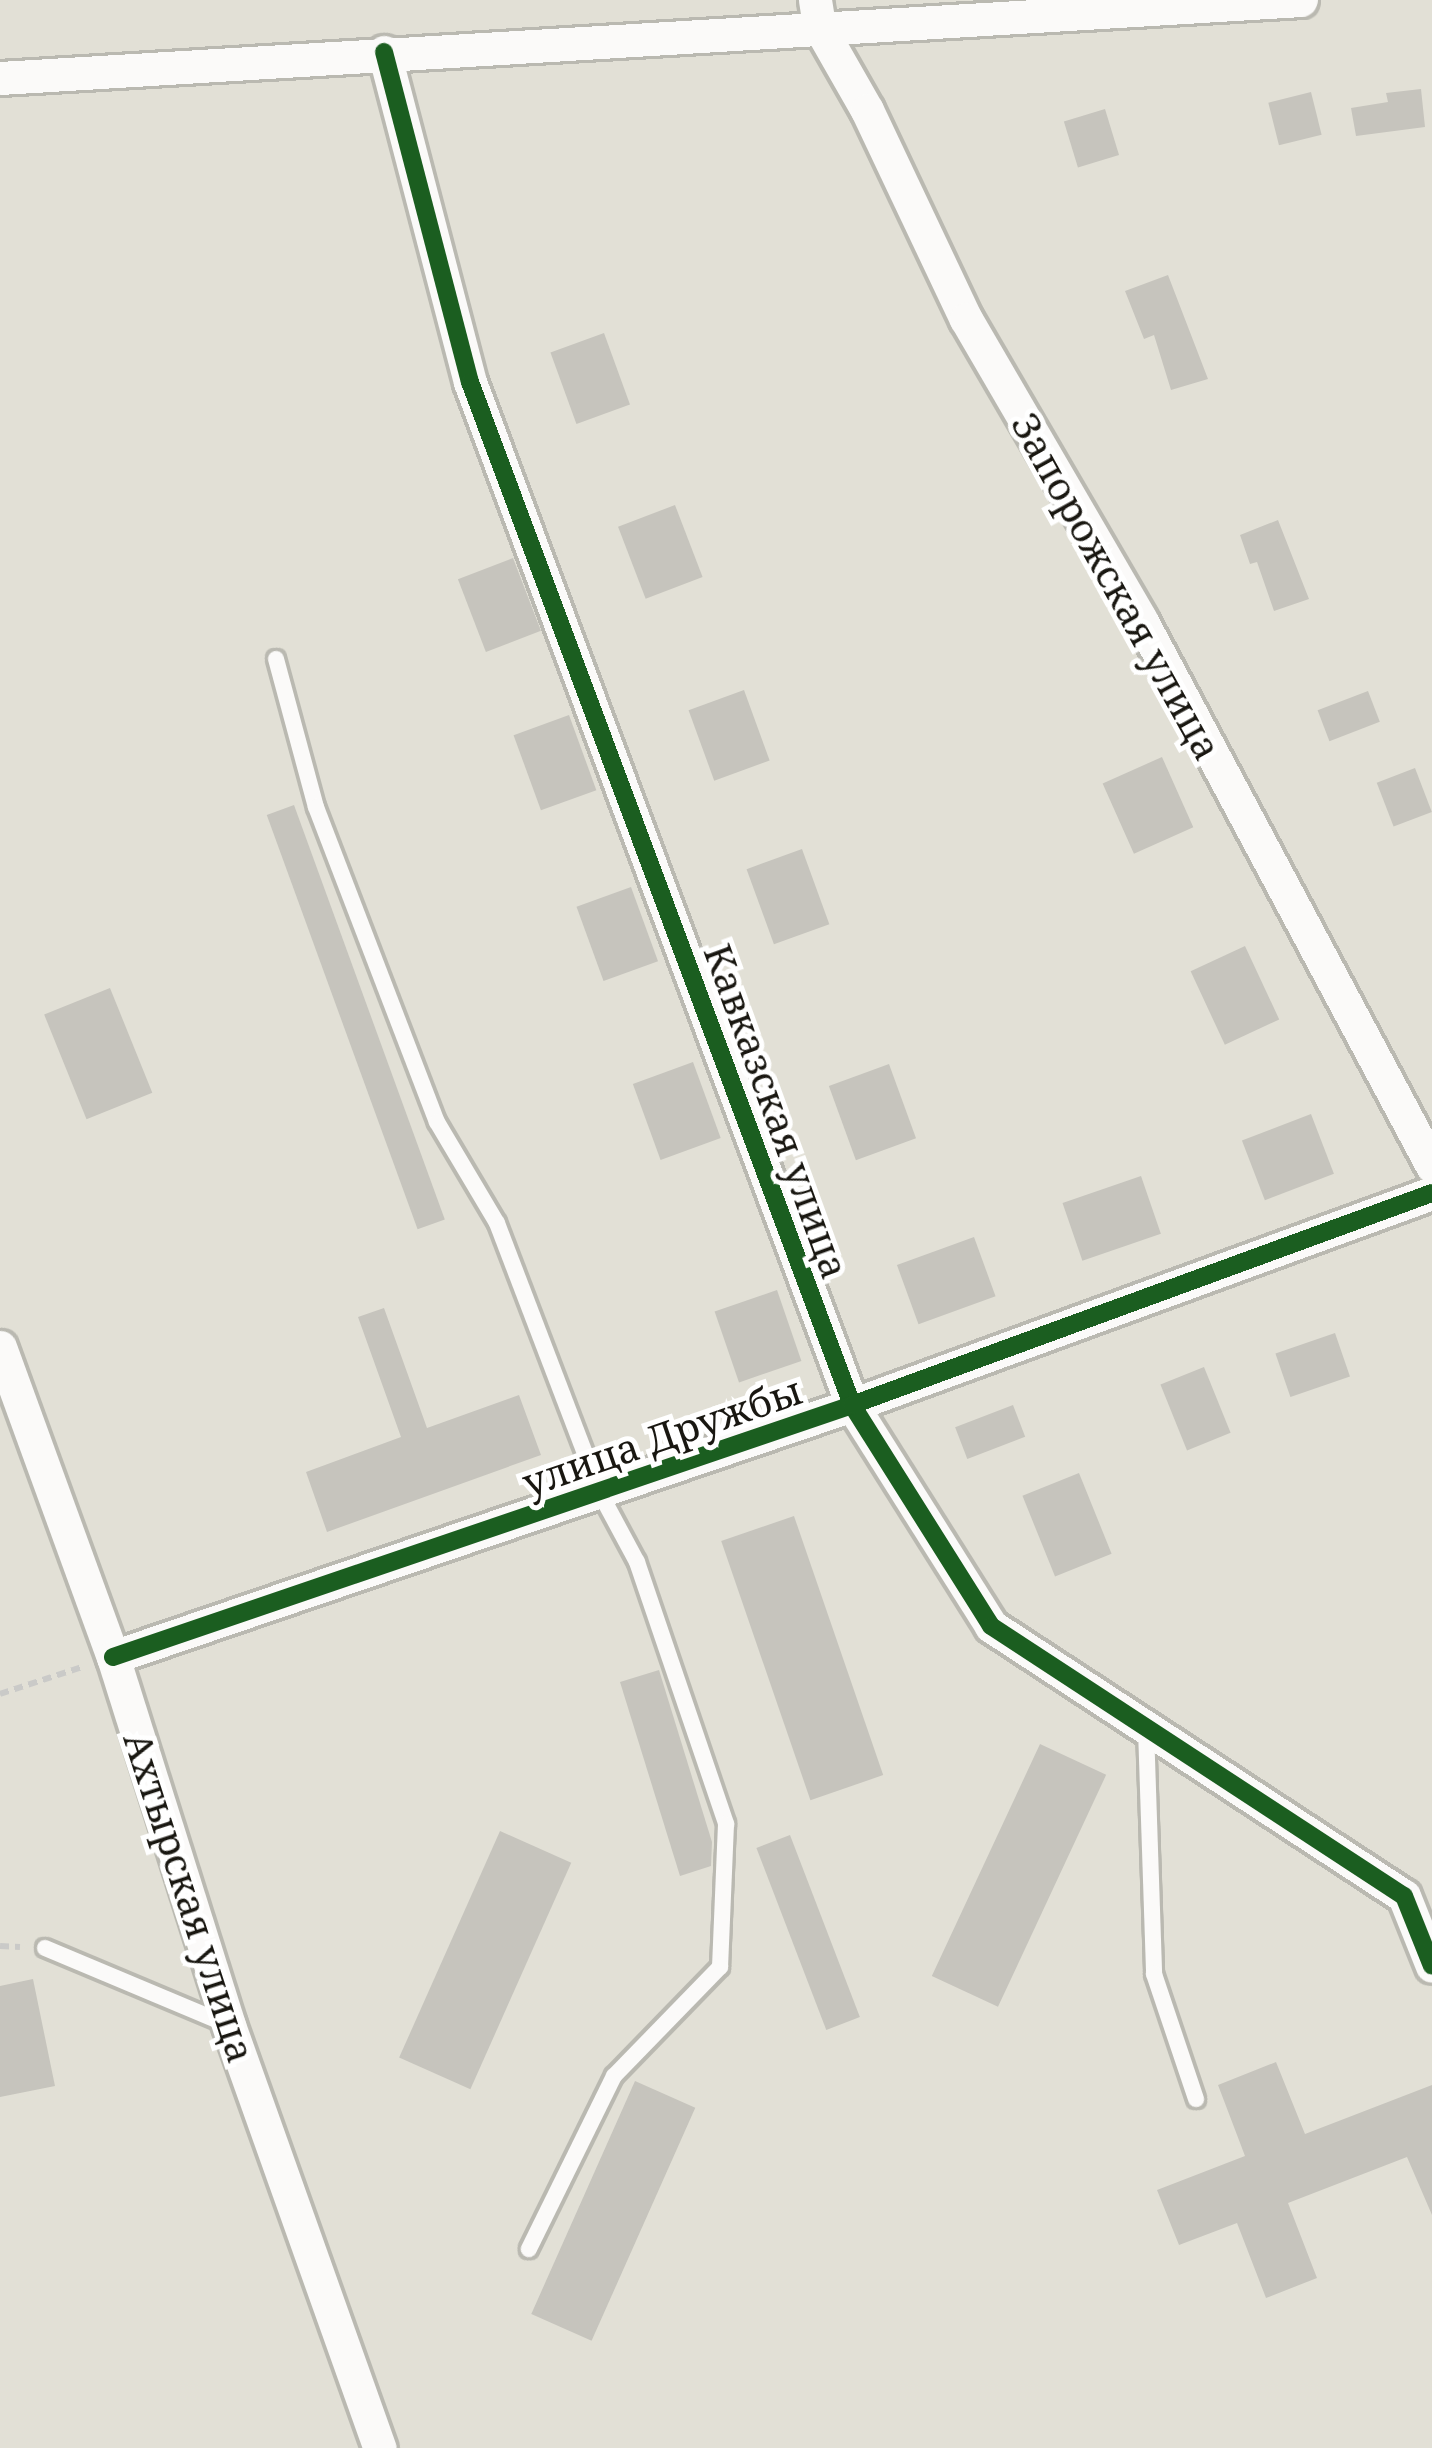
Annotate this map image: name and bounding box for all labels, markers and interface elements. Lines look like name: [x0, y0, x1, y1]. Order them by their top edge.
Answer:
street label: Запорожская улица: [1002, 404, 1232, 768]
street label: Кавказская улица: [695, 937, 859, 1285]
street label: улица Дружбы: [516, 1366, 808, 1506]
street label: Ахтырская улица: [114, 1726, 266, 2068]

